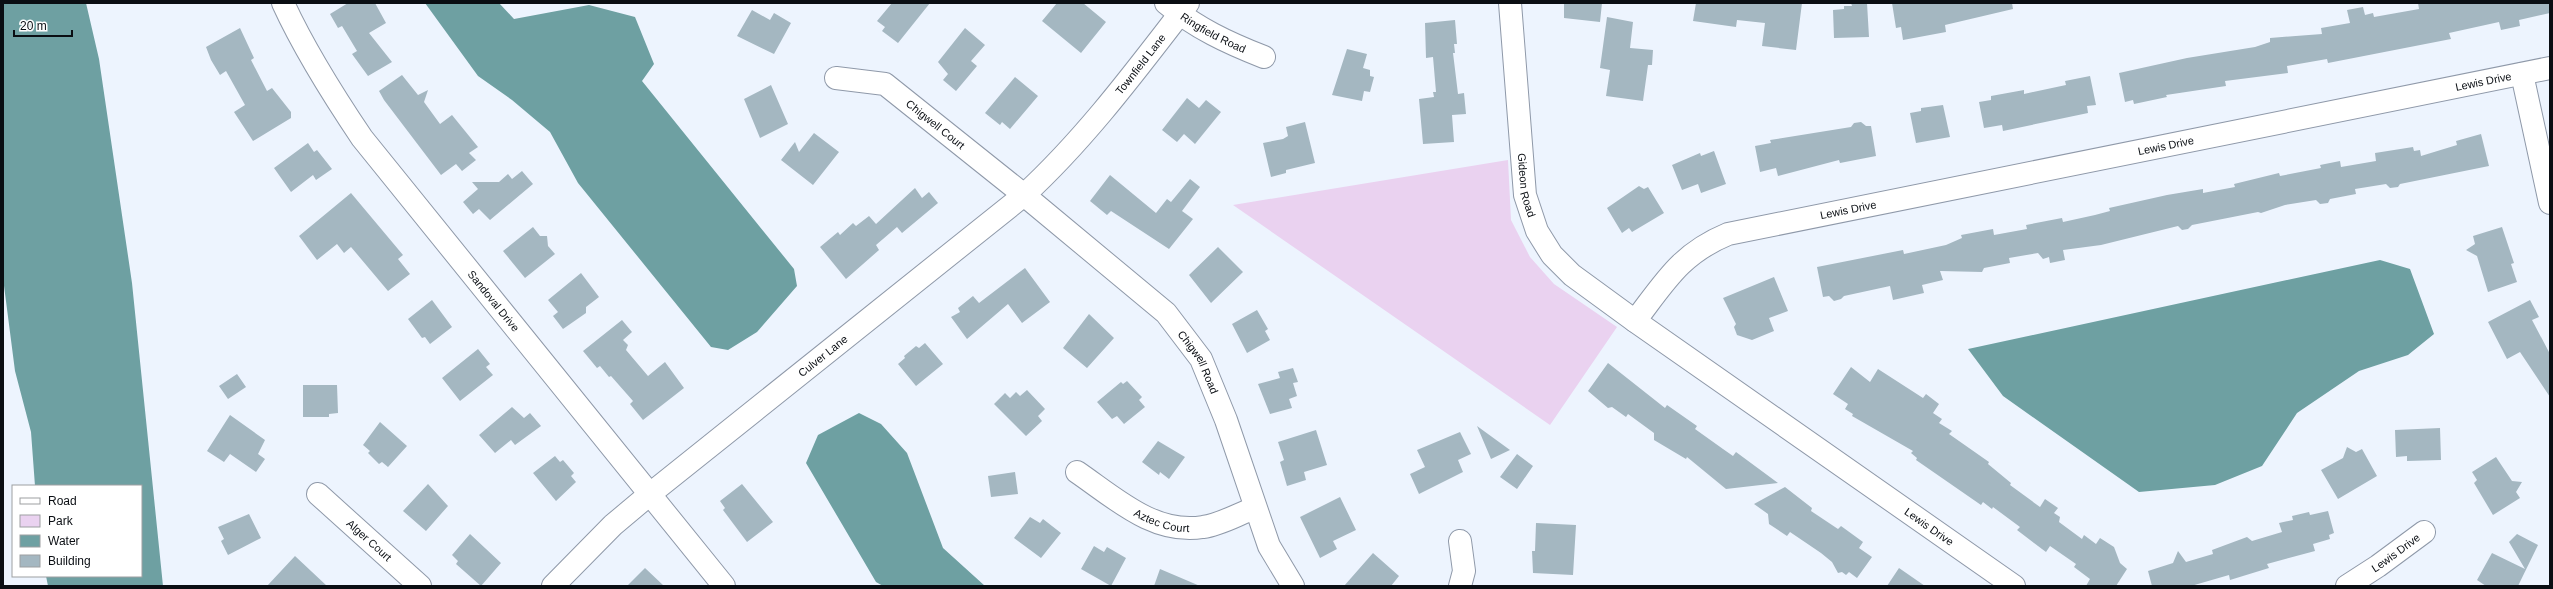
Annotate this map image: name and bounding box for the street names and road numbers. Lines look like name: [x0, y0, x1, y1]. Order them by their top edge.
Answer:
street label: Ringfield Road: [1178, 10, 1248, 55]
street label: Townfield Lane: [1113, 32, 1168, 97]
street label: Lewis Drive: [2454, 70, 2512, 93]
street label: Chigwell Court: [904, 97, 967, 151]
street label: Lewis Drive: [2137, 134, 2195, 157]
street label: Gideon Road: [1516, 153, 1538, 219]
street label: Lewis Drive: [1819, 198, 1877, 221]
street label: Sandoval Drive: [465, 268, 522, 334]
street label: Chigwell Road: [1176, 328, 1221, 395]
street label: Culver Lane: [796, 333, 850, 379]
street label: Lewis Drive: [1902, 505, 1956, 548]
street label: Aztec Court: [1132, 506, 1189, 534]
street label: Alger Court: [345, 517, 394, 563]
street label: Lewis Drive: [2369, 531, 2422, 574]

